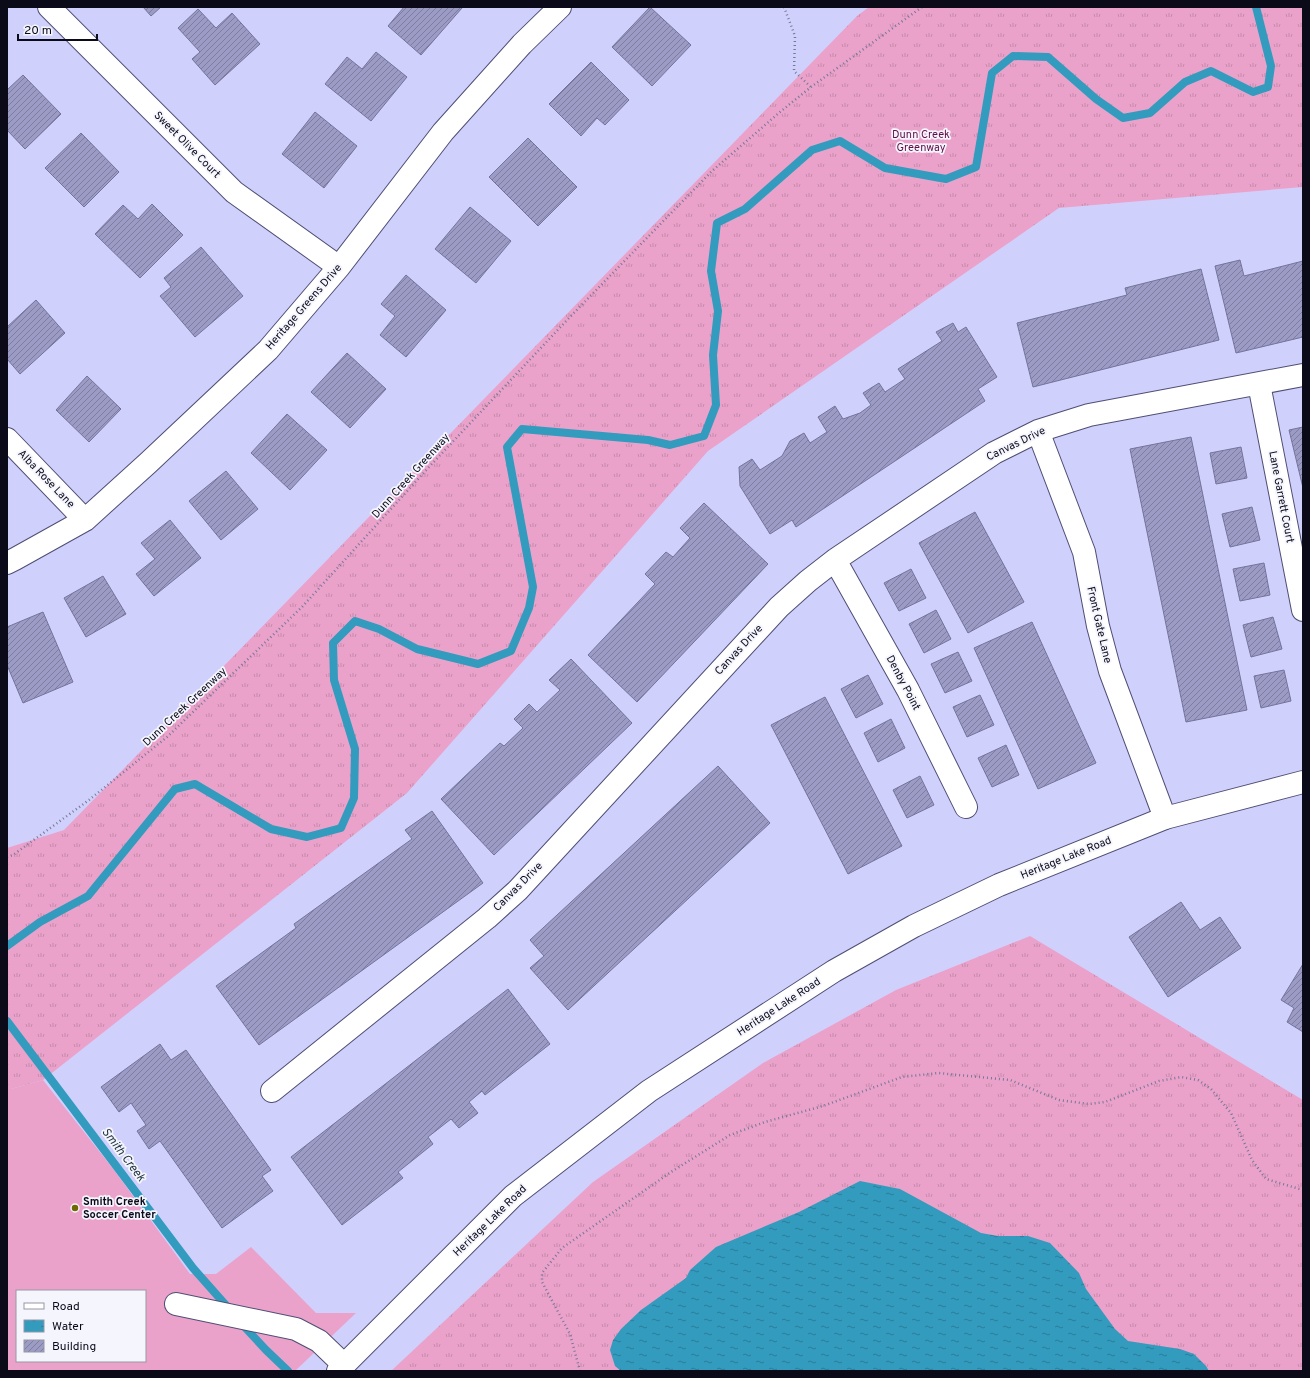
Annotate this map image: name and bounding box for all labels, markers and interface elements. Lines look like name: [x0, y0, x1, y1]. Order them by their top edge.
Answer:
scale bar: [18, 16, 97, 42]
text: 20 m: [24, 23, 52, 39]
street label: Sweet Olive Court: [151, 109, 223, 181]
park label: Dunn Creek Greenway: [892, 128, 950, 155]
street label: Heritage Greens Drive: [263, 261, 345, 353]
street label: Canvas Drive: [984, 424, 1048, 464]
street label: Dunn Creek Greenway: [369, 430, 453, 521]
street label: Alba Rose Lane: [15, 447, 77, 511]
street label: Lane Garrett Court: [1265, 450, 1297, 544]
street label: Front Gate Lane: [1083, 585, 1115, 665]
street label: Canvas Drive: [712, 622, 766, 678]
street label: Denby Point: [883, 653, 923, 713]
street label: Dunn Creek Greenway: [140, 664, 230, 749]
street label: Heritage Lake Road: [1018, 833, 1114, 883]
street label: Canvas Drive: [490, 859, 546, 915]
street label: Heritage Lake Road: [735, 975, 823, 1039]
water label: Smith Creek: [98, 1125, 149, 1186]
street label: Heritage Lake Road: [450, 1182, 530, 1260]
place label: Smith Creek Soccer Center: [83, 1195, 156, 1222]
marker: Smith Creek Soccer Center: [70, 1203, 80, 1213]
legend: [16, 1290, 146, 1362]
text: Road: [52, 1299, 80, 1315]
text: Water: [52, 1319, 84, 1335]
text: Building: [52, 1339, 96, 1355]

